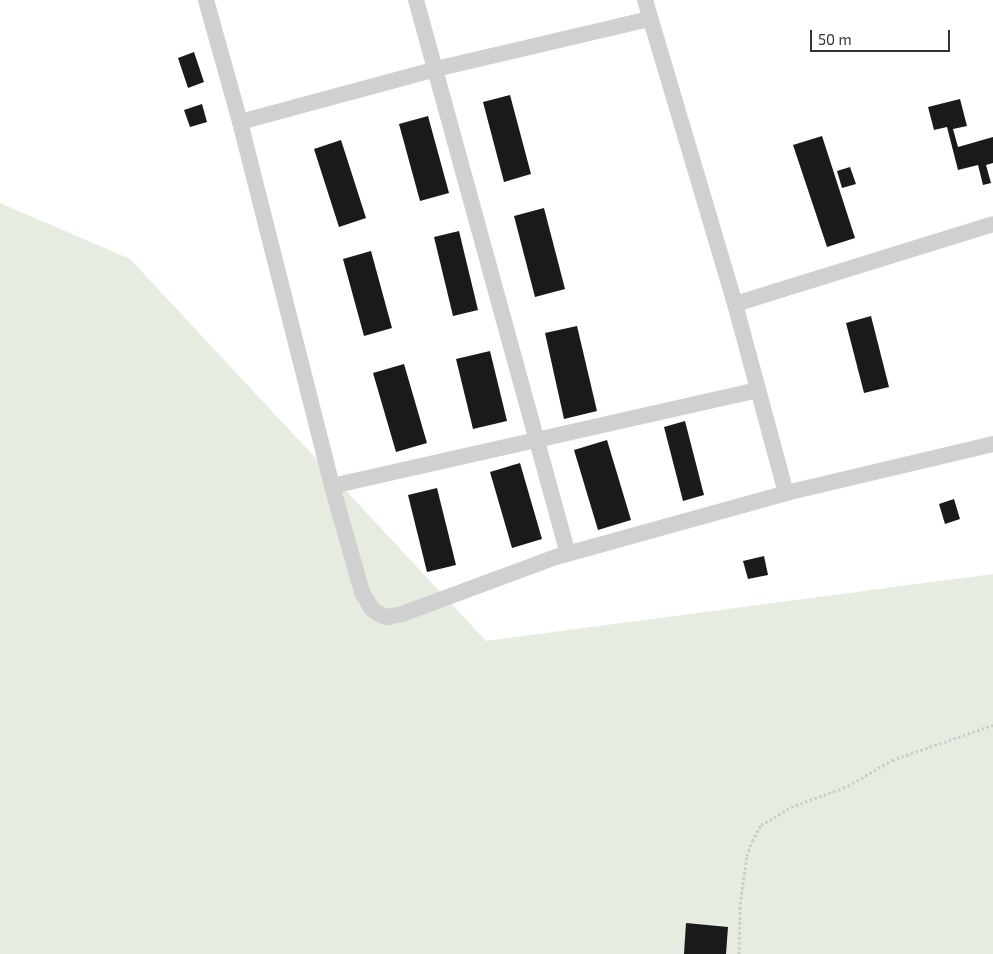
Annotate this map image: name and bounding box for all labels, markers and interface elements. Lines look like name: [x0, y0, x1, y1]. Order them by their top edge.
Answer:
scale bar: [813, 20, 953, 52]
text: 50 m: [818, 30, 852, 48]

